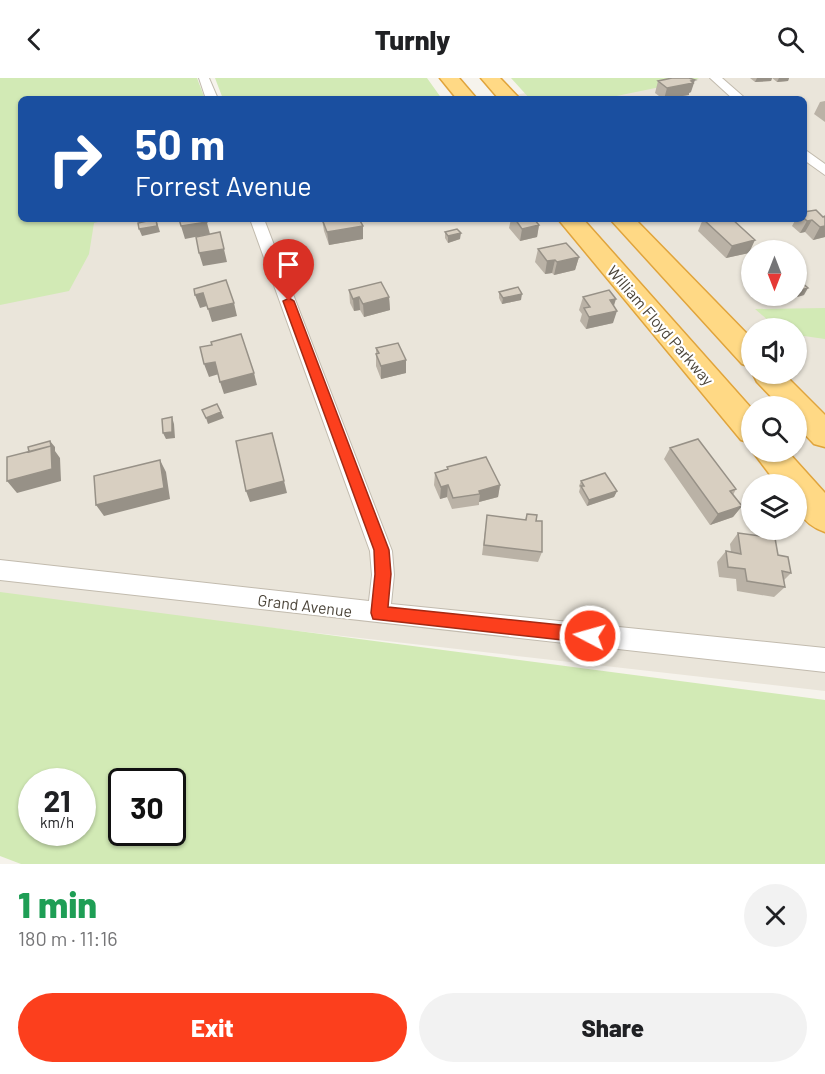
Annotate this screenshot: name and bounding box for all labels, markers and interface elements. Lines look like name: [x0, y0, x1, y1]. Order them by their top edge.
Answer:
icon: back: [18, 23, 51, 56]
text: Turnly: [375, 23, 450, 55]
icon: search: [774, 23, 807, 56]
text: 50 m: [135, 118, 225, 168]
icon: right: [36, 120, 114, 198]
text: Forrest Avenue: [135, 169, 312, 201]
pin: [263, 239, 314, 301]
north arrow: [741, 240, 807, 306]
map controls: [741, 240, 807, 540]
icon: arrive: [272, 248, 305, 281]
street label: William Floyd Parkway: [604, 261, 719, 389]
button: sound: [741, 318, 807, 384]
button: search: [741, 396, 807, 462]
button: layers: [741, 474, 807, 540]
street label: Grand Avenue: [257, 590, 353, 620]
position arrow: [558, 604, 622, 668]
speed limit sign: 30: [108, 768, 186, 846]
text: 21: [43, 782, 71, 818]
text: km/h: [40, 813, 74, 831]
text: 1 min: [18, 882, 97, 925]
button: close: [744, 884, 807, 947]
text: 180 m · 11:16: [18, 926, 118, 950]
button: Exit: [18, 993, 407, 1062]
button: Share: [419, 993, 807, 1062]

